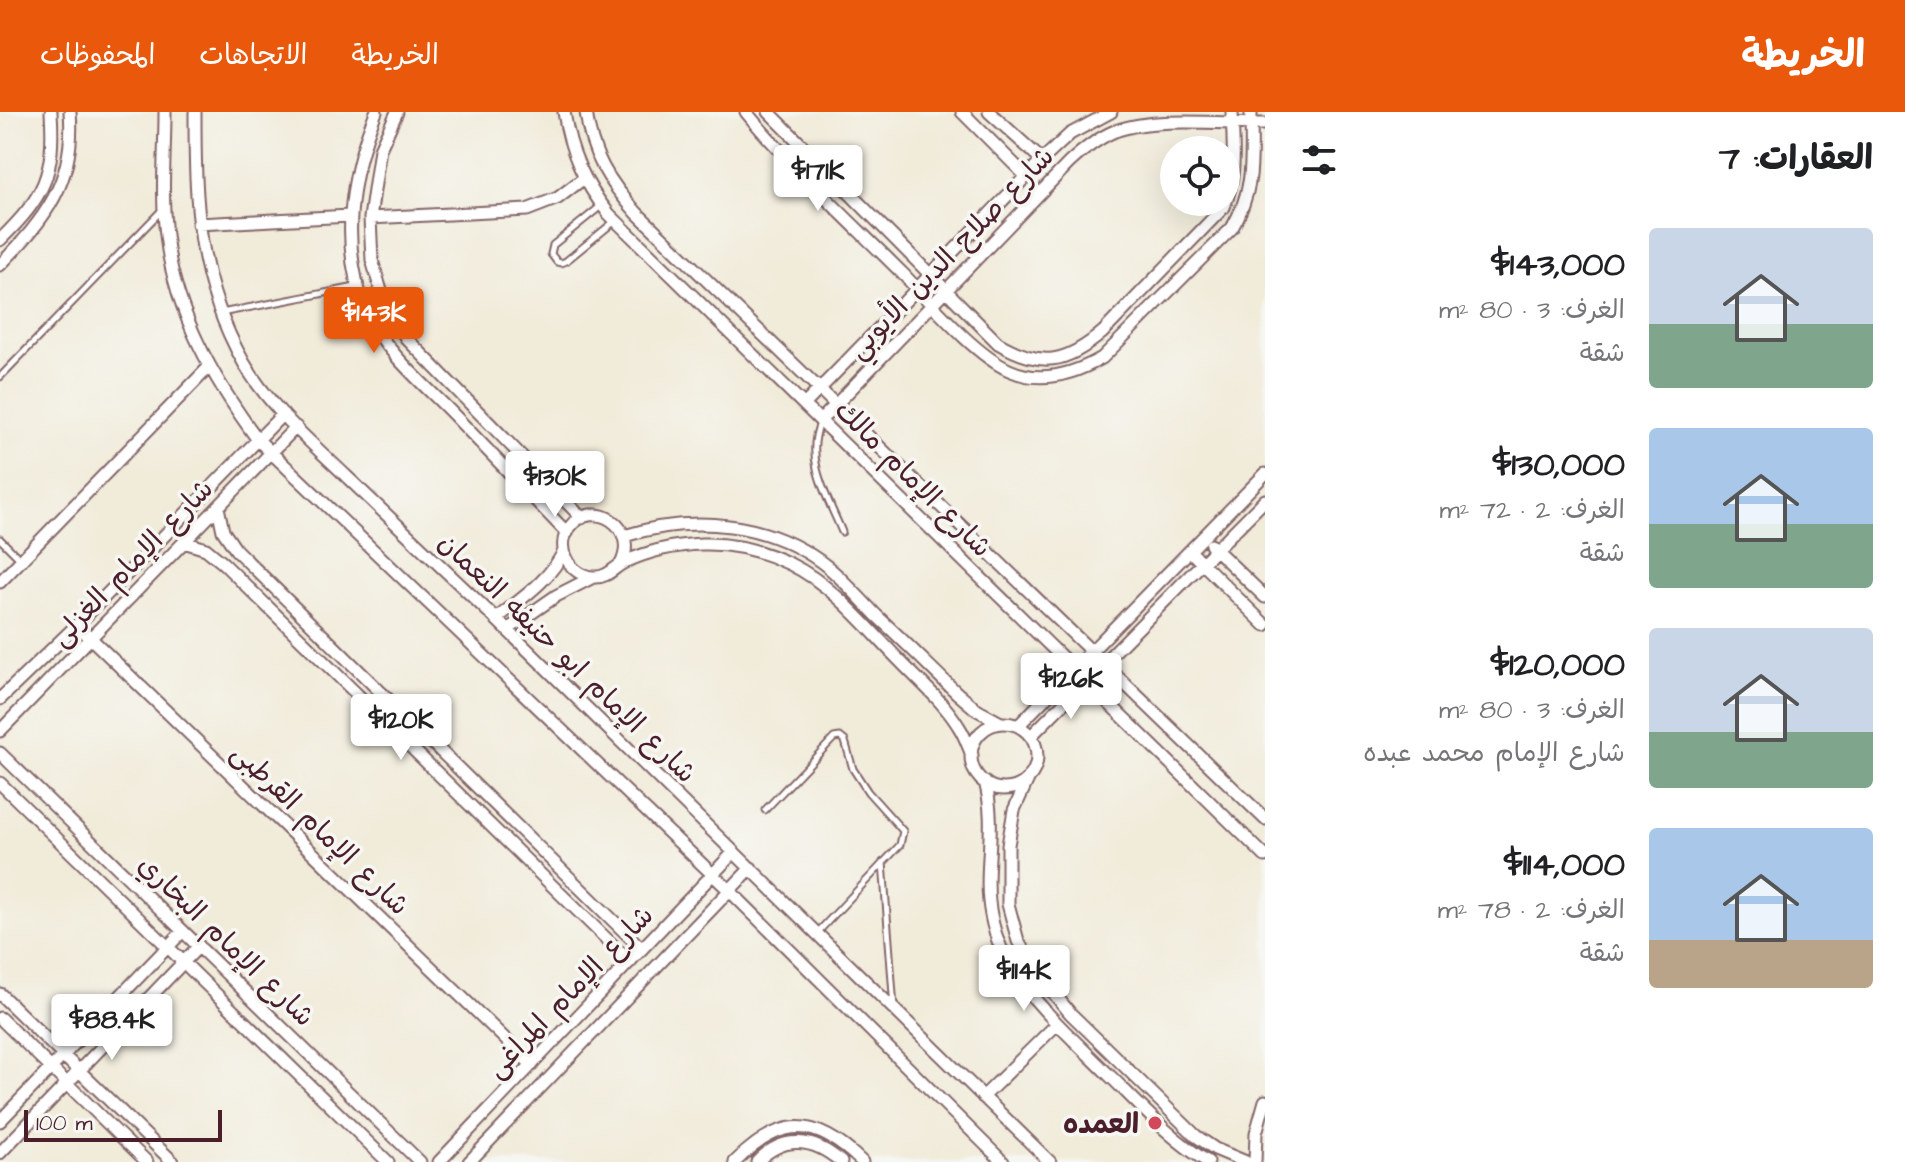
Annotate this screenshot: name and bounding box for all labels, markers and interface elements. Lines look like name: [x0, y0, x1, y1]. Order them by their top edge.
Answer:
text: الخريطة: [1741, 30, 1865, 82]
text: المحفوظات: [40, 36, 155, 75]
text: الاتجاهات: [199, 36, 307, 75]
text: الخريطة: [351, 36, 439, 75]
text: العقارات: 7: [1719, 135, 1873, 183]
map controls: [1160, 136, 1240, 216]
button: locate: [1160, 136, 1240, 216]
street label: شارع صلاح الدين الأيوبي: [839, 138, 1066, 371]
icon: filters: [1297, 138, 1341, 182]
pin: $171K: [762, 145, 874, 213]
text: $171K: [792, 153, 844, 189]
text: $143,000: [1491, 241, 1625, 289]
icon: home: [1713, 260, 1809, 356]
pin: $143K: [318, 287, 430, 355]
text: الغرف: 3 · 80 m²: [1439, 292, 1625, 328]
text: $143K: [342, 295, 406, 331]
text: شقة: [1580, 335, 1625, 371]
street label: شارع الإمام مالك: [825, 392, 1000, 567]
text: $130,000: [1493, 441, 1625, 489]
pin: $130K: [499, 451, 611, 519]
text: $130K: [523, 459, 587, 495]
icon: home: [1713, 460, 1809, 556]
street label: شارع الإمام الغزلى: [42, 471, 223, 656]
text: الغرف: 2 · 72 m²: [1440, 492, 1625, 528]
street label: شارع الإمام ابو حنيفه النعمان: [428, 524, 705, 793]
text: شقة: [1580, 535, 1625, 571]
text: $120,000: [1490, 641, 1625, 689]
pin: $126K: [1015, 653, 1127, 721]
icon: home: [1713, 660, 1809, 756]
text: $126K: [1039, 661, 1103, 697]
text: الغرف: 3 · 80 m²: [1439, 692, 1625, 728]
pin: $120K: [345, 694, 457, 762]
text: $120K: [369, 702, 433, 738]
street label: شارع الإمام القرطبى: [222, 734, 418, 925]
text: شارع الإمام محمد عبده: [1363, 735, 1625, 771]
text: $114,000: [1504, 841, 1625, 889]
street label: شارع الإمام البخاري: [128, 846, 323, 1036]
icon: home: [1713, 860, 1809, 956]
text: الغرف: 2 · 78 m²: [1438, 892, 1625, 928]
street label: شارع الإمام المراغى: [477, 897, 664, 1088]
text: شقة: [1580, 935, 1625, 971]
pin: $114K: [968, 945, 1080, 1013]
text: $114K: [997, 953, 1051, 989]
pin: $88.4K: [47, 994, 177, 1062]
text: $88.4K: [69, 1002, 155, 1038]
place label: العمده: [1063, 1105, 1139, 1144]
scale bar: [24, 1106, 222, 1142]
text: 100 m: [36, 1108, 93, 1139]
marker: العمده: [1146, 1114, 1164, 1132]

